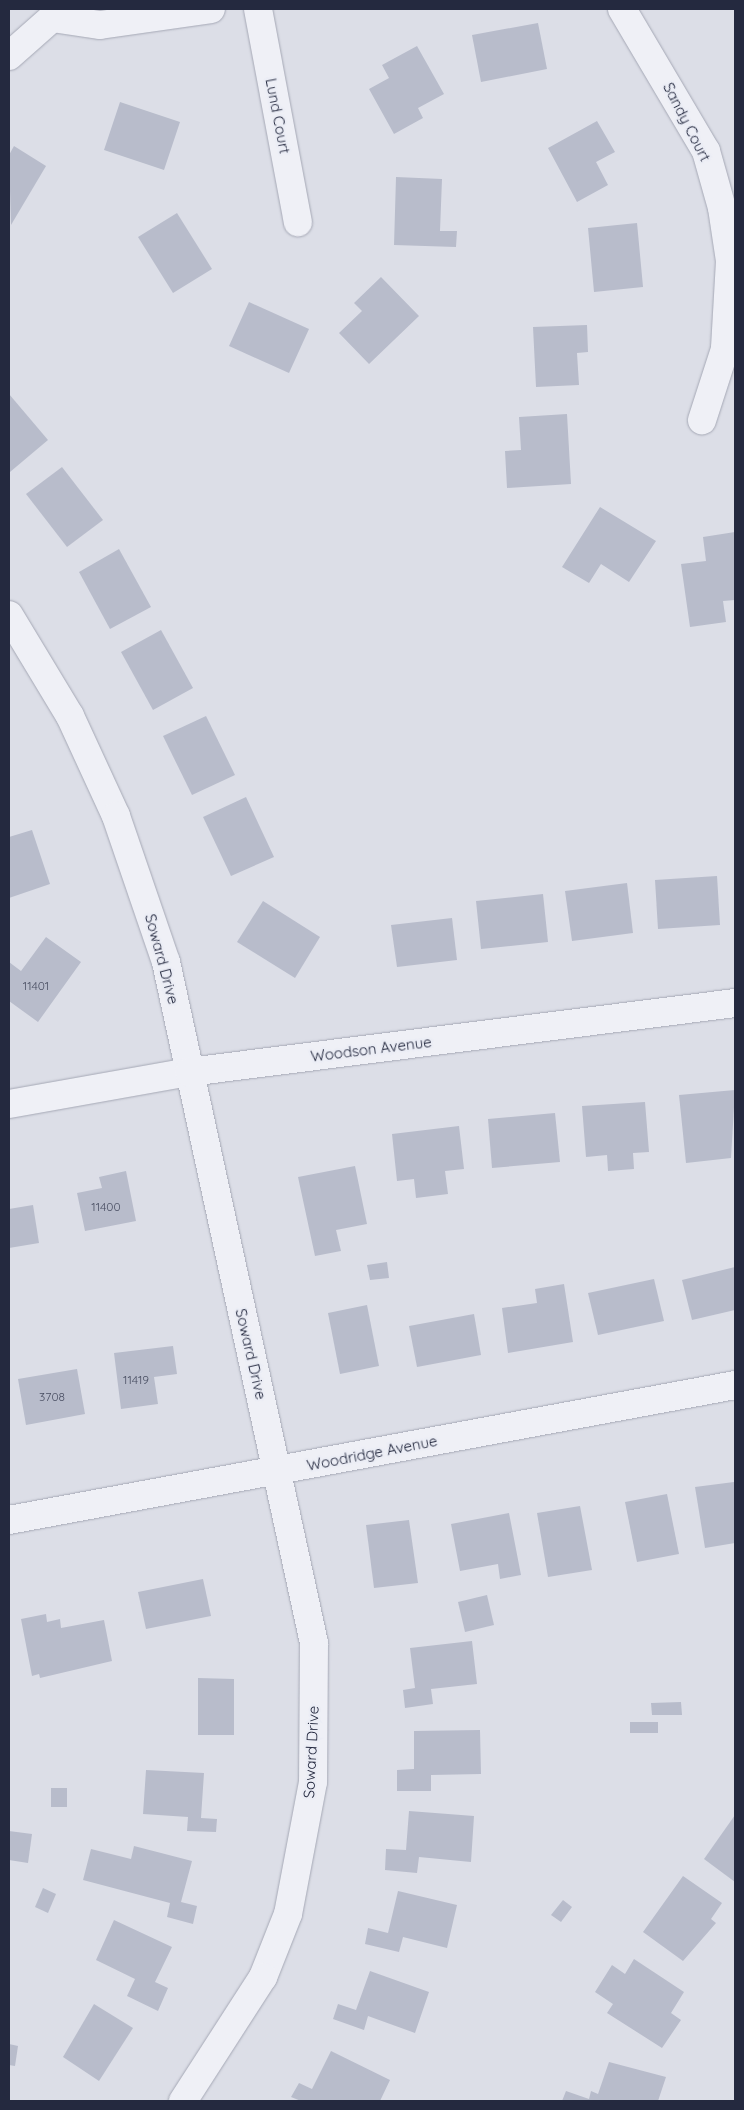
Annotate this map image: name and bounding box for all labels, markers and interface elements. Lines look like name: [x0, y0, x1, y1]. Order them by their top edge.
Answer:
street label: Lund Court: [262, 77, 294, 155]
street label: Sandy Court: [659, 80, 715, 164]
street label: Soward Drive: [141, 912, 183, 1006]
house number: 11401: [23, 979, 49, 993]
street label: Woodson Avenue: [310, 1033, 432, 1065]
house number: 11400: [91, 1200, 121, 1214]
street label: Soward Drive: [232, 1307, 270, 1401]
house number: 11419: [123, 1373, 149, 1387]
house number: 3708: [39, 1390, 65, 1404]
street label: Woodridge Avenue: [305, 1432, 439, 1474]
street label: Soward Drive: [300, 1705, 322, 1799]

